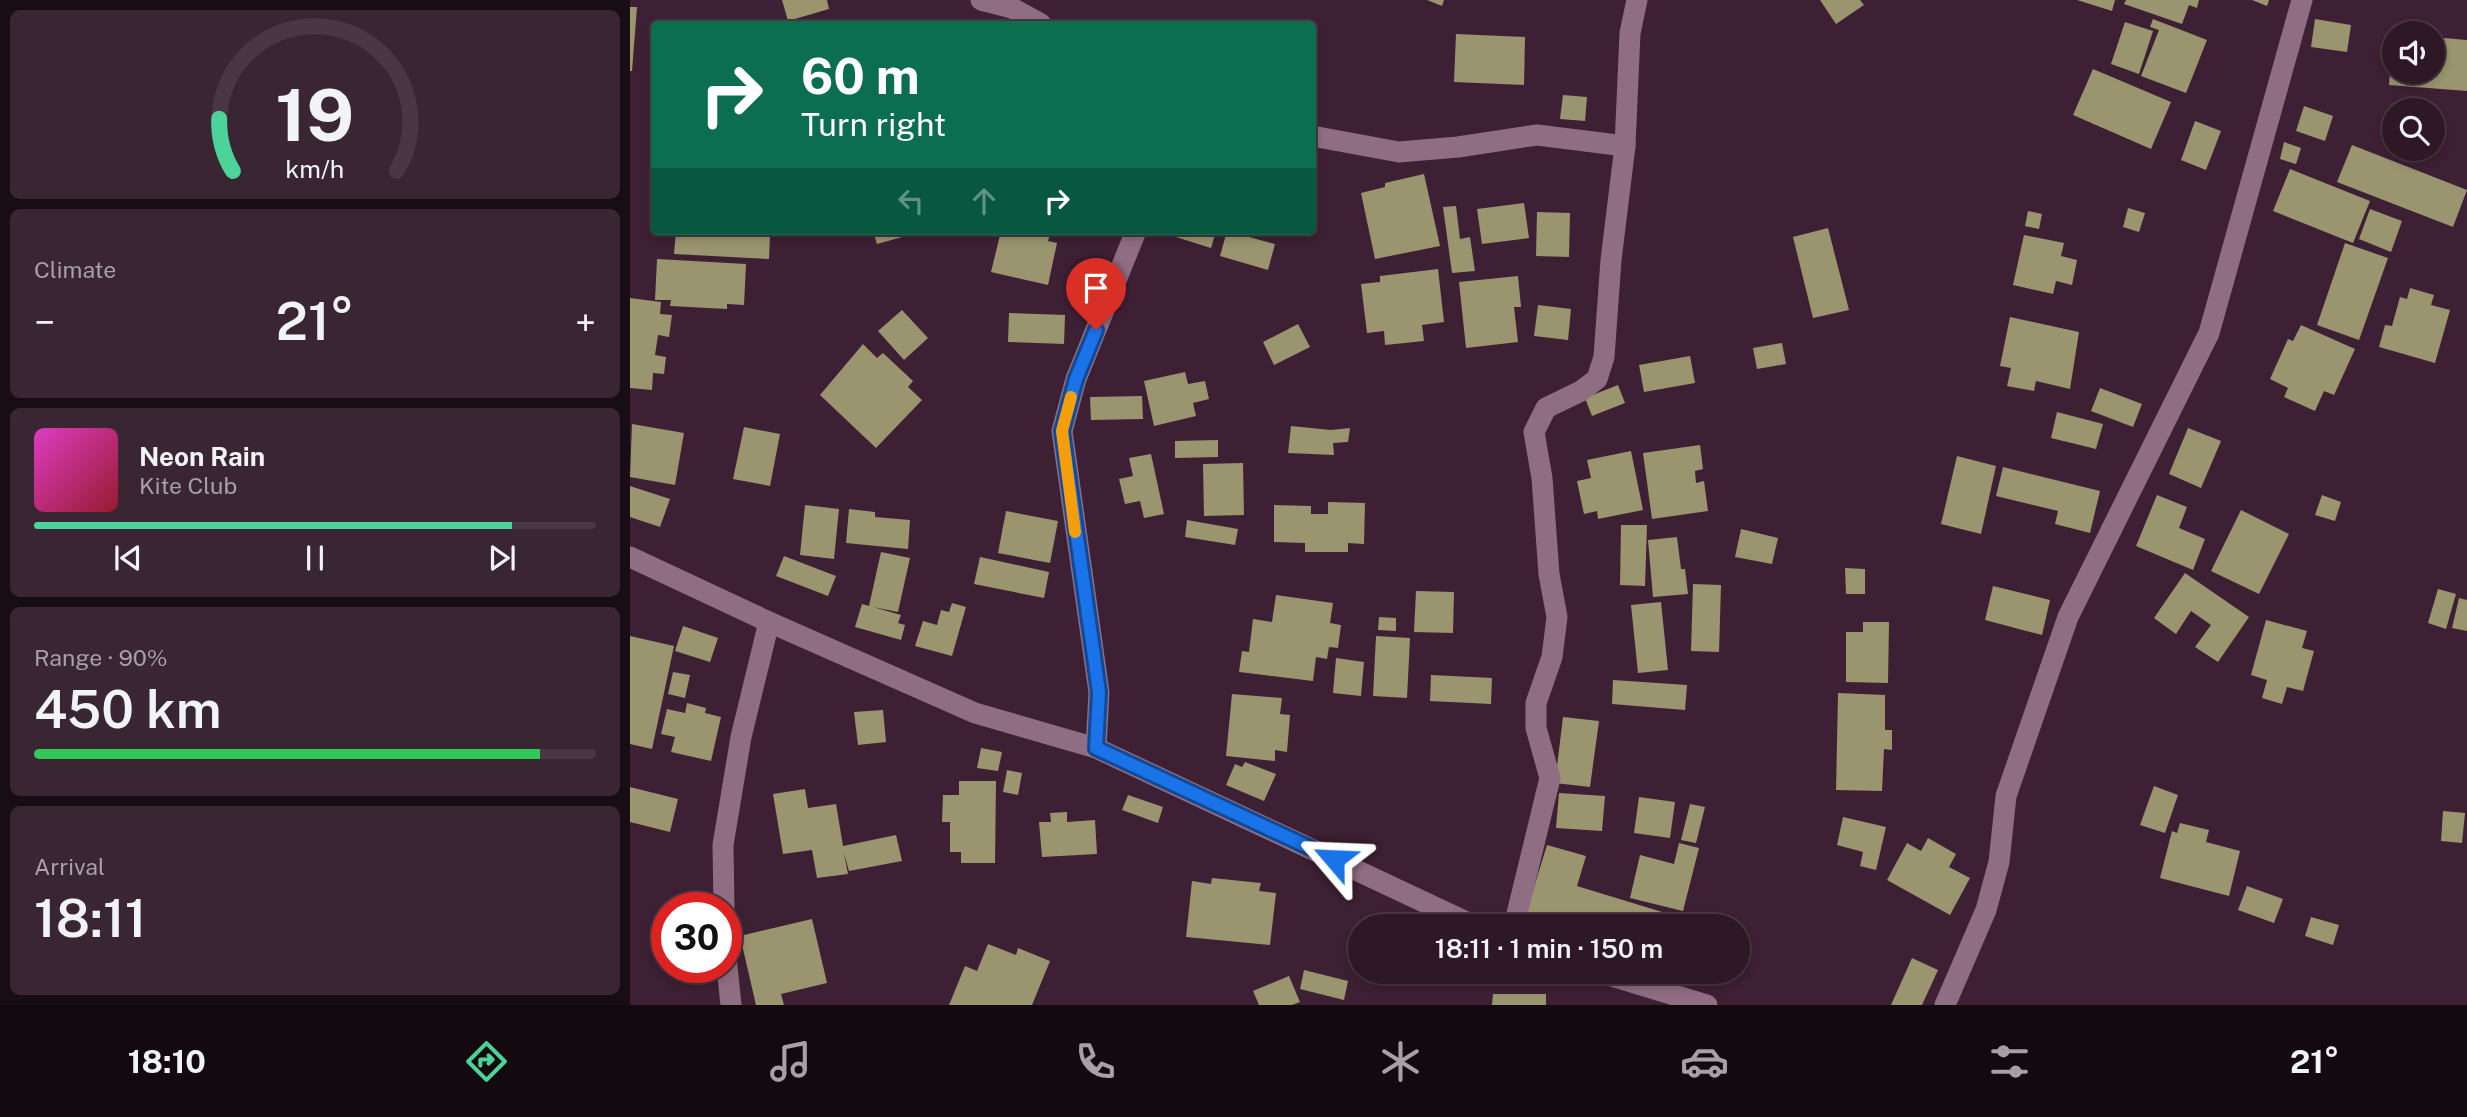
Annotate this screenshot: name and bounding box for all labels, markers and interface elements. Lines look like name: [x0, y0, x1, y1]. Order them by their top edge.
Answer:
map controls: [2382, 21, 2445, 161]
button: sound: [2382, 21, 2445, 84]
text: 60 m: [801, 47, 920, 105]
icon: right: [686, 49, 777, 140]
text: 19: [275, 72, 355, 157]
button: search: [2382, 98, 2445, 161]
text: Turn right: [801, 106, 946, 143]
text: km/h: [286, 153, 344, 183]
icon: left: [892, 182, 930, 220]
icon: ahead: [965, 182, 1003, 220]
icon: right: [1038, 182, 1076, 220]
text: Climate: [34, 256, 116, 283]
pin: [1066, 258, 1126, 330]
icon: arrive: [1077, 269, 1115, 307]
text: 21°: [276, 291, 354, 352]
text: −: [34, 300, 55, 345]
text: +: [575, 300, 596, 345]
text: Neon Rain: [139, 441, 265, 472]
text: Kite Club: [139, 472, 237, 499]
icon: previous: [109, 539, 147, 577]
icon: pause: [296, 539, 334, 577]
icon: next: [483, 539, 521, 577]
text: Range · 90%: [34, 644, 168, 671]
text: 450 km: [34, 679, 222, 740]
position arrow: [1297, 822, 1371, 896]
text: Arrival: [34, 853, 105, 880]
text: 18:11: [34, 888, 147, 949]
speed limit sign: 30: [651, 892, 742, 983]
text: 18:11 · 1 min · 150 m: [1435, 933, 1663, 964]
icon: directions: [462, 1037, 511, 1086]
icon: music: [766, 1037, 815, 1086]
icon: phone: [1071, 1037, 1120, 1086]
icon: climate: [1376, 1037, 1425, 1086]
icon: car: [1680, 1037, 1729, 1086]
icon: filters: [1985, 1037, 2034, 1086]
text: 18:10: [128, 1043, 206, 1080]
text: 21°: [2290, 1043, 2339, 1080]

